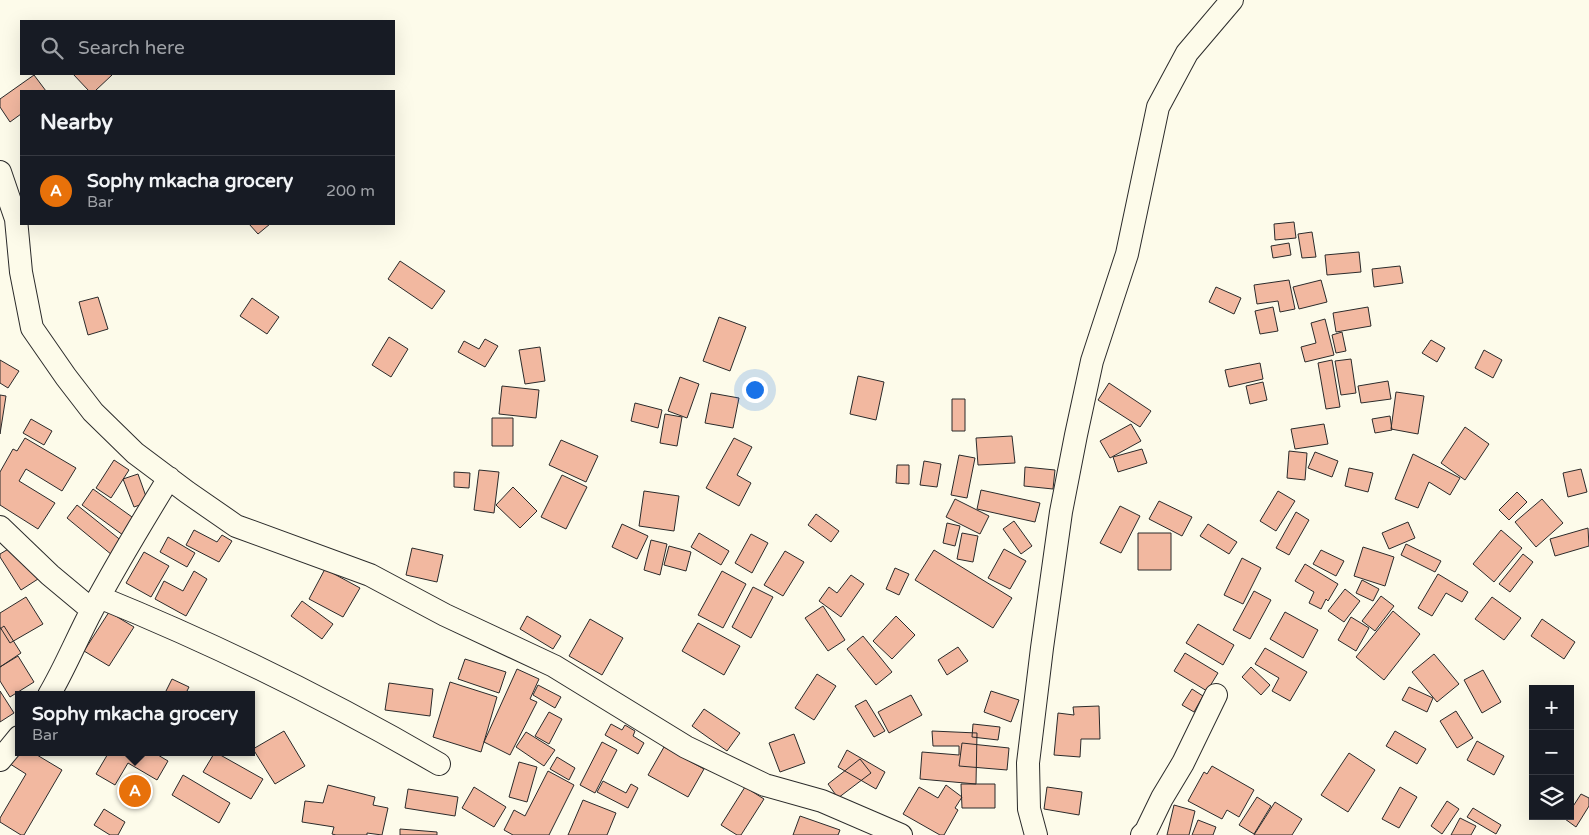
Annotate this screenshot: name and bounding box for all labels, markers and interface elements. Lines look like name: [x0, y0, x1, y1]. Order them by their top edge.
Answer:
search box: [20, 20, 395, 75]
icon: search: [38, 34, 66, 62]
text: Search here: [78, 37, 185, 59]
text: Nearby: [40, 110, 113, 135]
text: Sophy mkacha grocery: [87, 170, 293, 192]
text: A: [50, 181, 62, 201]
text: 200 m: [326, 181, 375, 201]
text: Bar: [87, 192, 113, 212]
your location: [742, 377, 768, 403]
map controls: [1529, 685, 1574, 820]
button: +: [1529, 685, 1574, 730]
popup: [15, 691, 255, 756]
text: Sophy mkacha grocery: [32, 703, 238, 725]
text: Bar: [32, 725, 58, 745]
button: −: [1529, 730, 1574, 775]
pin: A: [119, 772, 151, 810]
button: layers: [1529, 775, 1574, 820]

